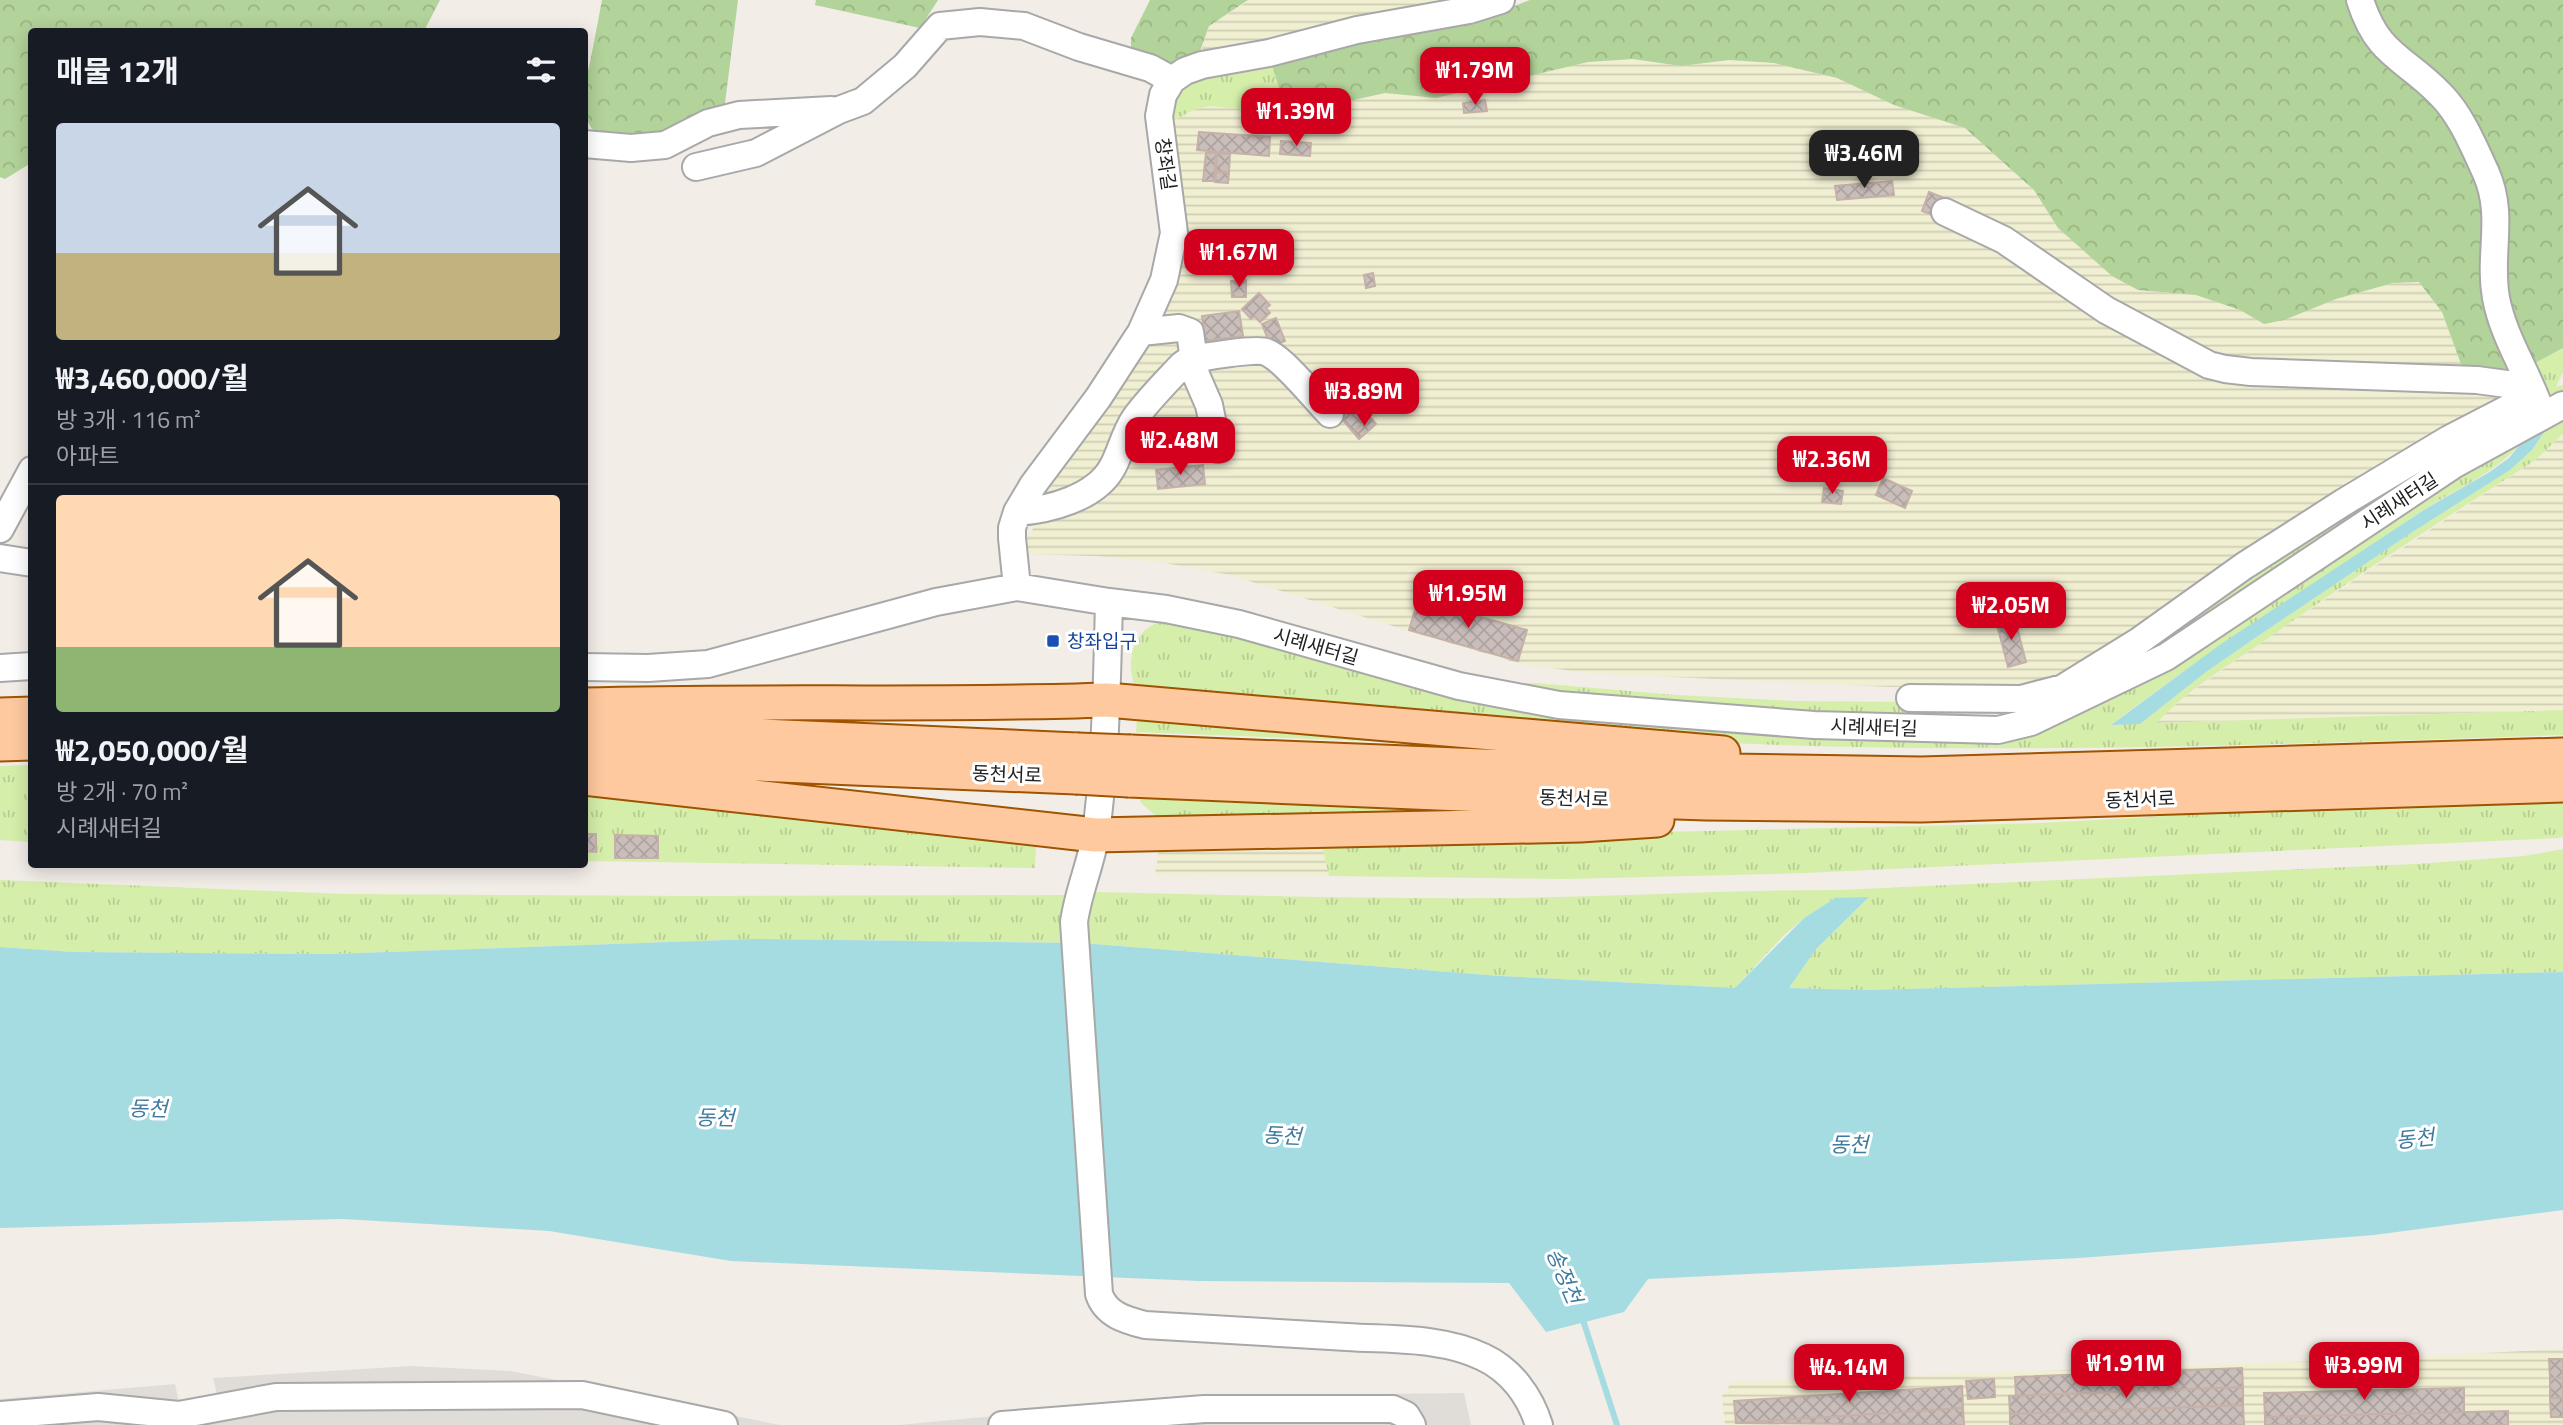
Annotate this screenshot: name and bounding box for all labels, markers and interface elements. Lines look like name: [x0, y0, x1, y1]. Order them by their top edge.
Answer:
text: 매물 12개: [56, 48, 179, 94]
pin: ₩1.79M: [1418, 48, 1532, 107]
icon: filters: [522, 51, 560, 89]
text: ₩1.79M: [1436, 52, 1514, 87]
pin: ₩1.39M: [1239, 88, 1353, 148]
text: ₩1.39M: [1257, 93, 1335, 128]
pin: ₩3.46M: [1807, 130, 1921, 190]
text: ₩3.46M: [1825, 135, 1903, 170]
street label: 창좌길: [1148, 136, 1185, 192]
icon: home: [245, 168, 371, 294]
pin: ₩1.67M: [1182, 230, 1296, 289]
text: ₩1.67M: [1200, 234, 1278, 269]
text: ₩3,460,000/월: [56, 355, 249, 401]
pin: ₩3.89M: [1307, 368, 1421, 428]
text: ₩3.89M: [1325, 373, 1403, 408]
text: 방 3개 · 116 m²: [56, 402, 201, 437]
pin: ₩2.48M: [1123, 418, 1237, 477]
text: ₩2.48M: [1141, 422, 1219, 457]
pin: ₩2.36M: [1775, 436, 1889, 496]
text: 아파트: [56, 438, 119, 473]
text: ₩2.36M: [1793, 441, 1871, 476]
street label: 시례새터길: [2354, 465, 2443, 537]
icon: home: [245, 540, 371, 666]
pin: ₩1.95M: [1411, 570, 1525, 630]
text: ₩1.95M: [1429, 575, 1507, 610]
pin: ₩2.05M: [1954, 582, 2068, 642]
text: ₩2.05M: [1972, 587, 2050, 622]
street label: 시례새터길: [1270, 620, 1362, 672]
place label: 창좌입구: [1067, 626, 1137, 655]
marker: 창좌입구: [1045, 633, 1061, 649]
street label: 시례새터길: [1830, 710, 1918, 743]
text: ₩2,050,000/월: [56, 727, 249, 773]
street label: 동천서로: [972, 758, 1042, 789]
text: 방 2개 · 70 m²: [56, 774, 188, 809]
street label: 동천서로: [1539, 782, 1609, 813]
street label: 동천서로: [2105, 783, 2175, 814]
text: 시례새터길: [56, 810, 162, 845]
water label: 동천: [128, 1092, 170, 1124]
water label: 동천: [695, 1101, 737, 1133]
water label: 동천: [1262, 1118, 1305, 1152]
water label: 동천: [2394, 1120, 2438, 1156]
water label: 동천: [1830, 1128, 1871, 1160]
water label: 송정천: [1539, 1243, 1592, 1311]
pin: ₩1.91M: [2069, 1340, 2183, 1400]
pin: ₩3.99M: [2307, 1342, 2421, 1402]
pin: ₩4.14M: [1792, 1344, 1906, 1404]
text: ₩1.91M: [2087, 1345, 2165, 1380]
text: ₩3.99M: [2325, 1347, 2403, 1382]
text: ₩4.14M: [1810, 1349, 1888, 1384]

